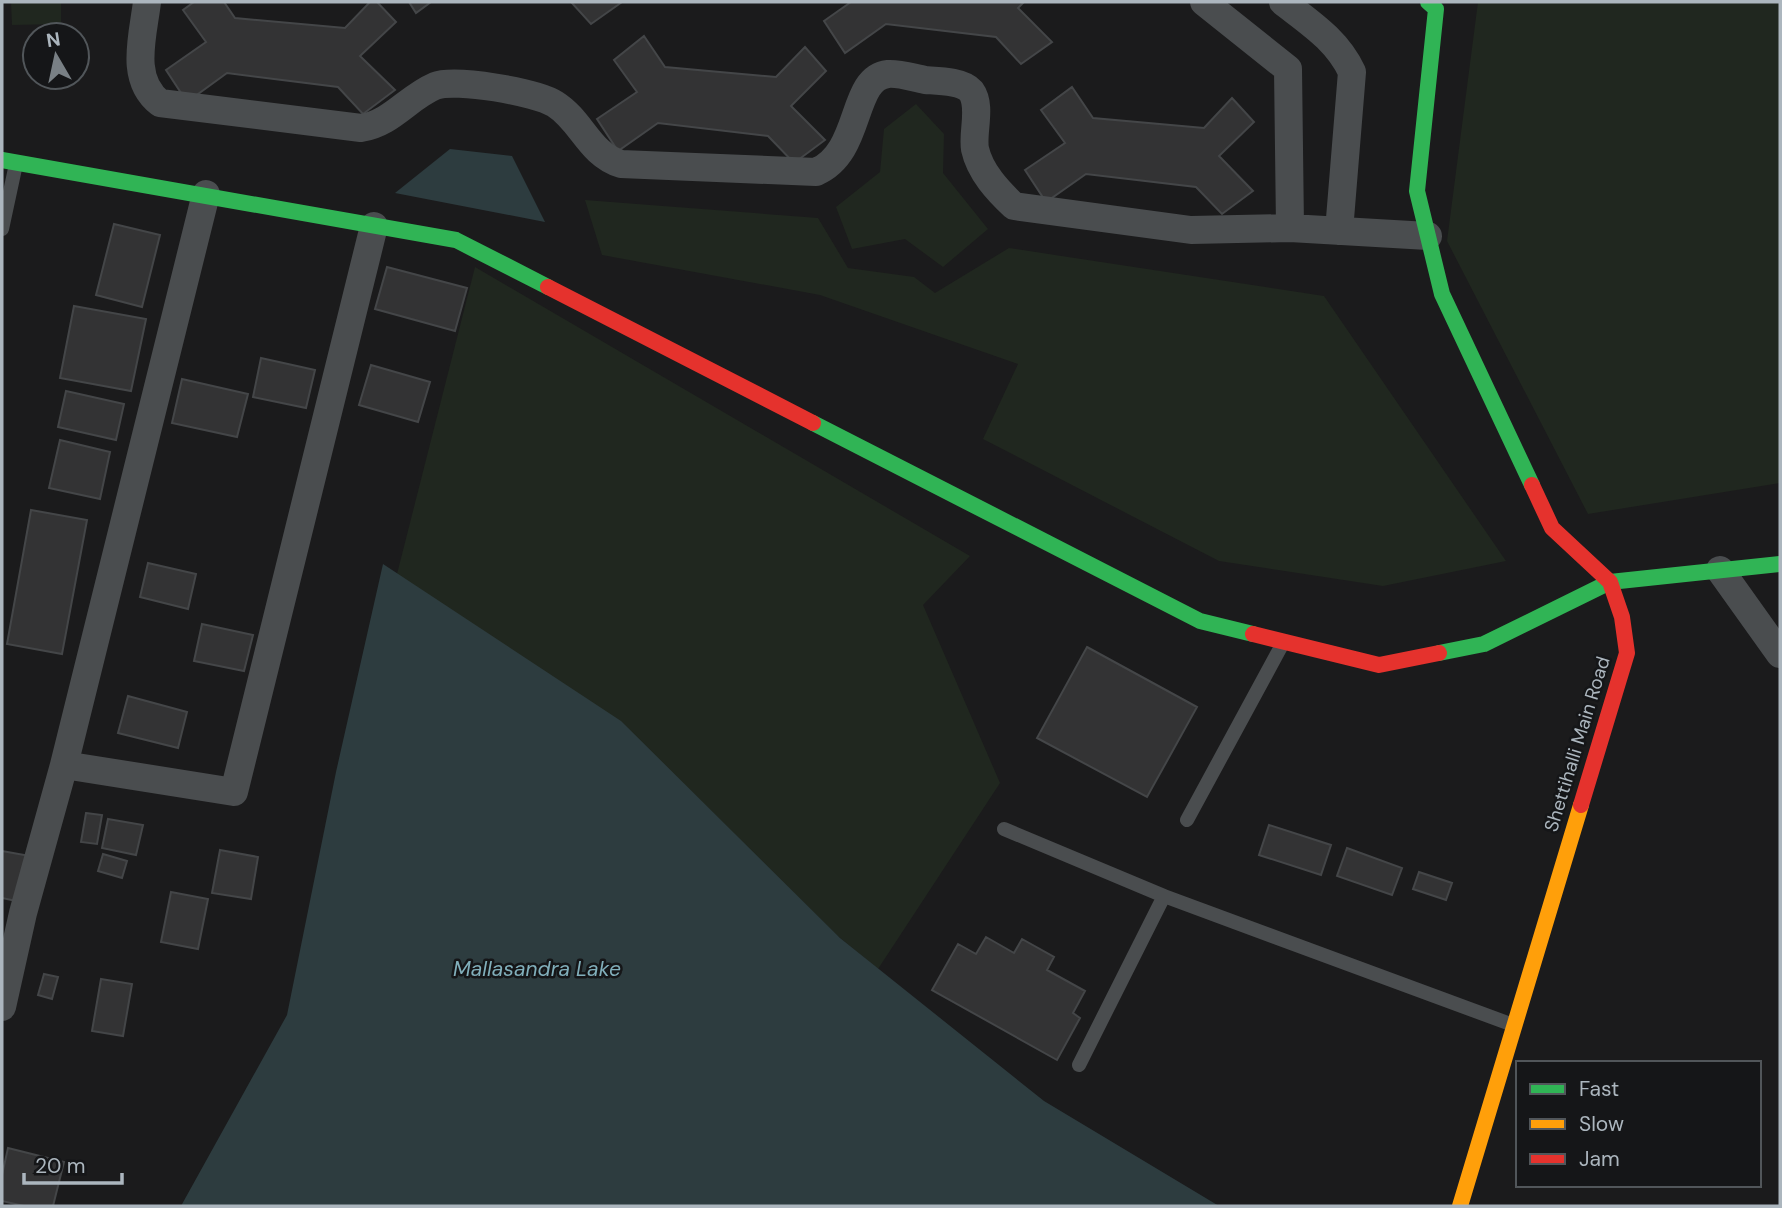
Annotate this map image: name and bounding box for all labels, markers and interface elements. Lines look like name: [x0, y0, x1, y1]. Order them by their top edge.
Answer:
north arrow: [21, 21, 91, 91]
text: N: [45, 26, 62, 53]
street label: Shettihalli Main Road: [1538, 653, 1616, 835]
water label: Mallasandra Lake: [453, 955, 621, 983]
legend: [1516, 1061, 1761, 1187]
text: Fast: [1579, 1075, 1619, 1103]
text: Slow: [1579, 1110, 1624, 1138]
scale bar: [24, 1142, 122, 1186]
text: Jam: [1579, 1145, 1620, 1173]
text: 20 m: [35, 1152, 86, 1180]

